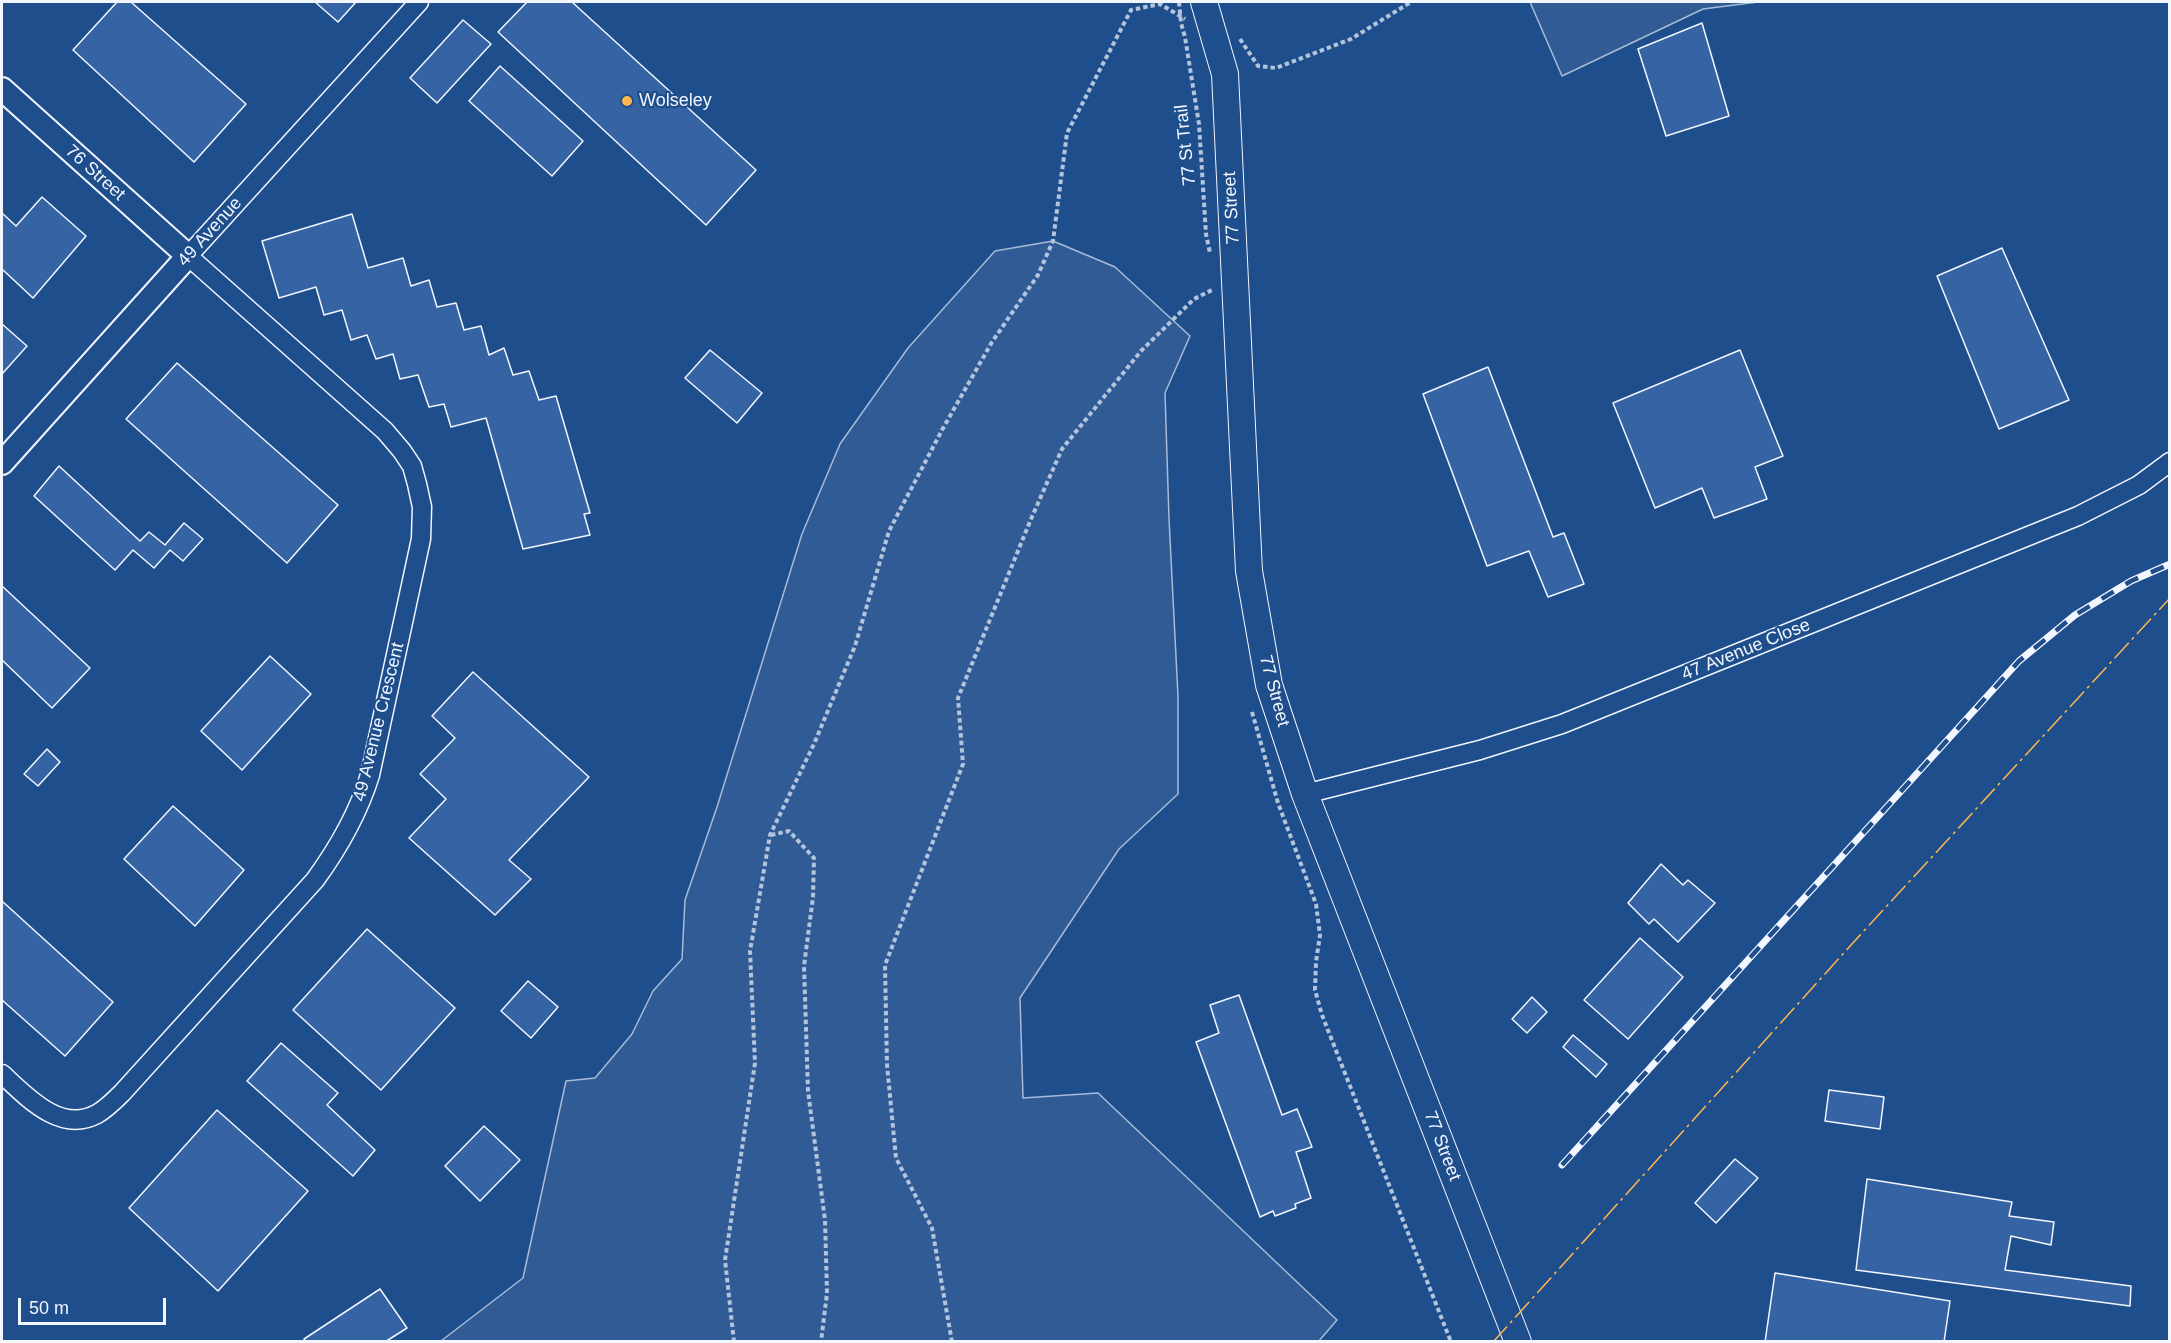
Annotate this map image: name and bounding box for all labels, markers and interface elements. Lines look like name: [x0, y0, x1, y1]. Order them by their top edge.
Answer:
place label: Wolseley: [639, 90, 712, 112]
marker: Wolseley: [620, 94, 634, 108]
street label: 77 St Trail: [1171, 103, 1201, 187]
street label: 76 Street: [61, 141, 129, 205]
street label: 77 Street: [1219, 171, 1245, 245]
street label: 49 Avenue: [173, 193, 247, 271]
street label: 47 Avenue Close: [1679, 614, 1813, 686]
street label: 49 Avenue Crescent: [349, 640, 409, 804]
street label: 77 Street: [1254, 653, 1294, 729]
street label: 77 Street: [1419, 1108, 1465, 1184]
scale bar: [21, 1286, 170, 1324]
text: 50 m: [29, 1298, 69, 1318]

